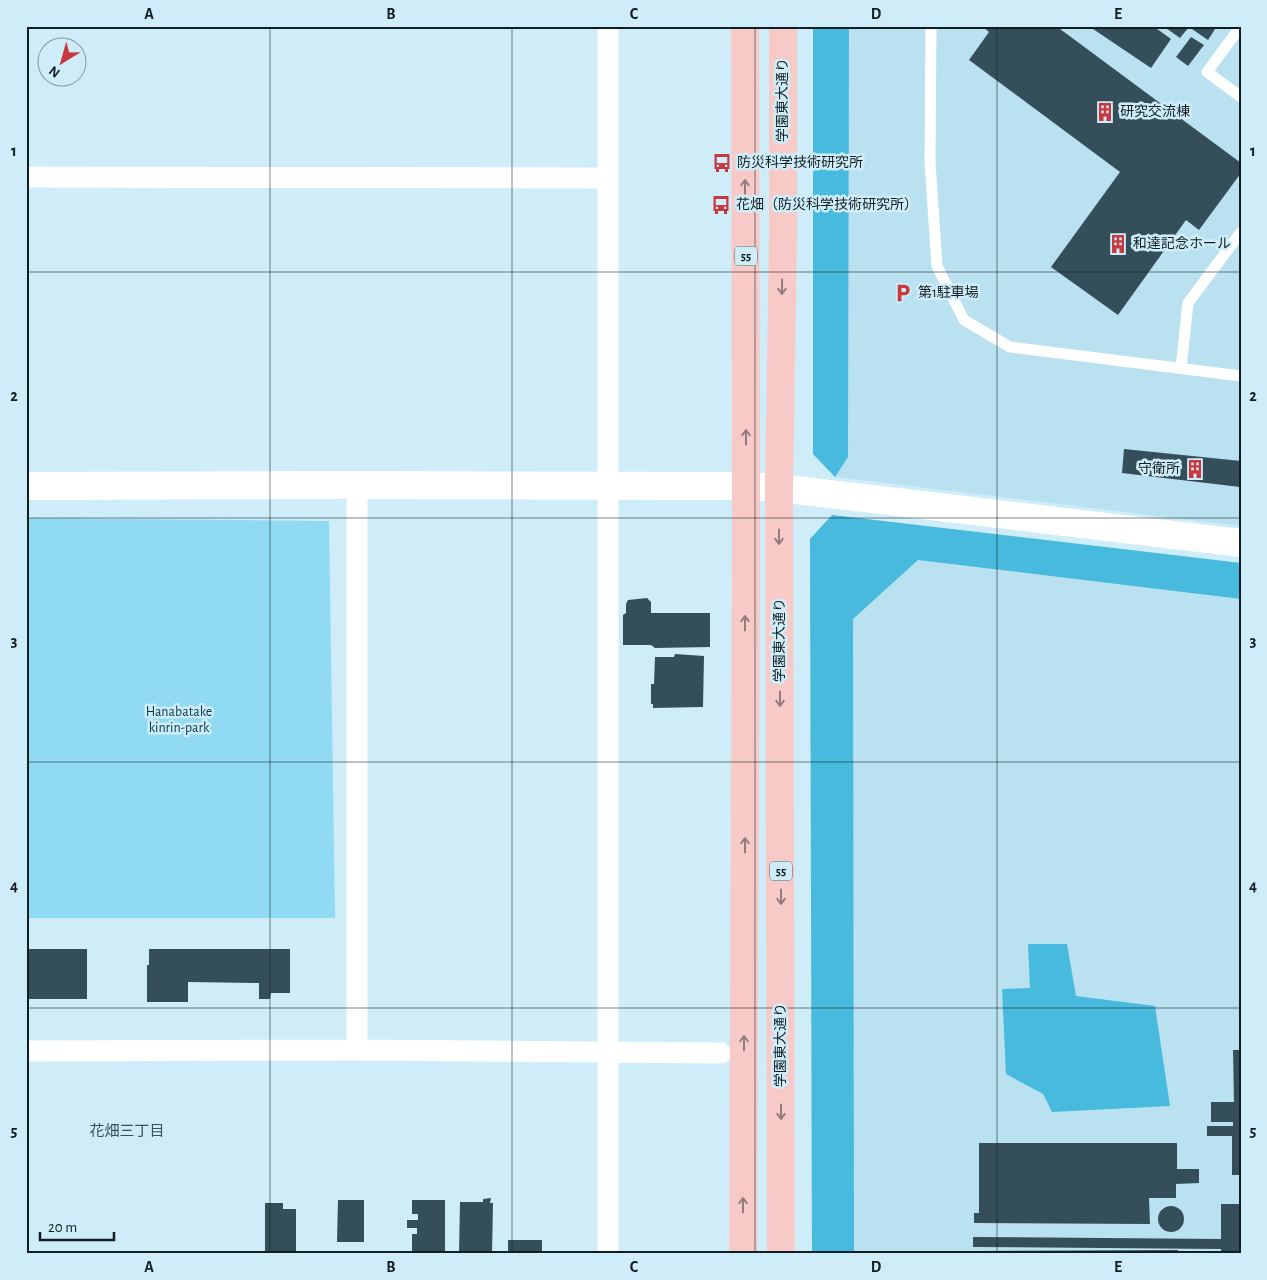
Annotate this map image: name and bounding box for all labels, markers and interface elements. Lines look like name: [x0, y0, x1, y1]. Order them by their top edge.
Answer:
text: A: [144, 6, 154, 22]
text: B: [386, 6, 396, 22]
text: C: [630, 6, 639, 22]
text: D: [871, 6, 882, 22]
text: E: [1114, 6, 1122, 22]
north arrow: [38, 38, 88, 88]
street label: 学園東大通り: [775, 58, 790, 142]
text: N: [47, 63, 63, 80]
building icon: 研究交流棟: [1094, 101, 1116, 123]
place label: 研究交流棟: [1120, 103, 1190, 119]
text: 1: [11, 143, 17, 159]
text: 1: [1250, 143, 1256, 159]
bus stop icon: 防災科学技術研究所: [711, 152, 733, 174]
place label: 防災科学技術研究所: [737, 154, 863, 170]
one-way arrow: [740, 179, 750, 196]
bus stop icon: 花畑（防災科学技術研究所）: [710, 194, 732, 216]
place label: 花畑（防災科学技術研究所）: [736, 196, 918, 212]
building icon: 和達記念ホール: [1107, 233, 1129, 255]
place label: 和達記念ホール: [1133, 236, 1231, 251]
road number: 55: [735, 247, 757, 266]
one-way arrow: [777, 278, 787, 294]
parking icon: 第1駐車場: [892, 282, 914, 304]
place label: 第1駐車場: [918, 284, 979, 300]
text: 2: [10, 388, 18, 404]
text: 2: [1249, 388, 1257, 404]
one-way arrow: [741, 429, 751, 446]
building icon: 守衛所: [1184, 458, 1206, 480]
place label: 守衛所: [1138, 461, 1180, 476]
one-way arrow: [774, 528, 784, 544]
street label: 学園東大通り: [772, 598, 787, 682]
one-way arrow: [740, 615, 750, 632]
text: 3: [11, 633, 18, 649]
text: 3: [1250, 633, 1257, 649]
one-way arrow: [775, 690, 785, 707]
park label: Hanabatake kinrin-park: [146, 705, 212, 735]
one-way arrow: [740, 837, 750, 854]
road number: 55: [770, 861, 792, 880]
text: 4: [10, 878, 18, 894]
text: 4: [1249, 878, 1257, 894]
one-way arrow: [776, 888, 786, 904]
street label: 学園東大通り: [773, 1003, 788, 1087]
one-way arrow: [739, 1035, 749, 1051]
one-way arrow: [776, 1103, 786, 1119]
text: 5: [11, 1123, 18, 1139]
district label: 花畑三丁目: [89, 1123, 165, 1139]
text: 5: [1250, 1123, 1257, 1139]
one-way arrow: [738, 1197, 748, 1214]
scale bar: [40, 1210, 114, 1242]
text: 20 m: [48, 1220, 77, 1235]
text: A: [144, 1259, 154, 1275]
text: B: [386, 1259, 396, 1275]
text: C: [630, 1259, 639, 1275]
text: D: [871, 1259, 882, 1275]
text: E: [1114, 1259, 1122, 1275]

